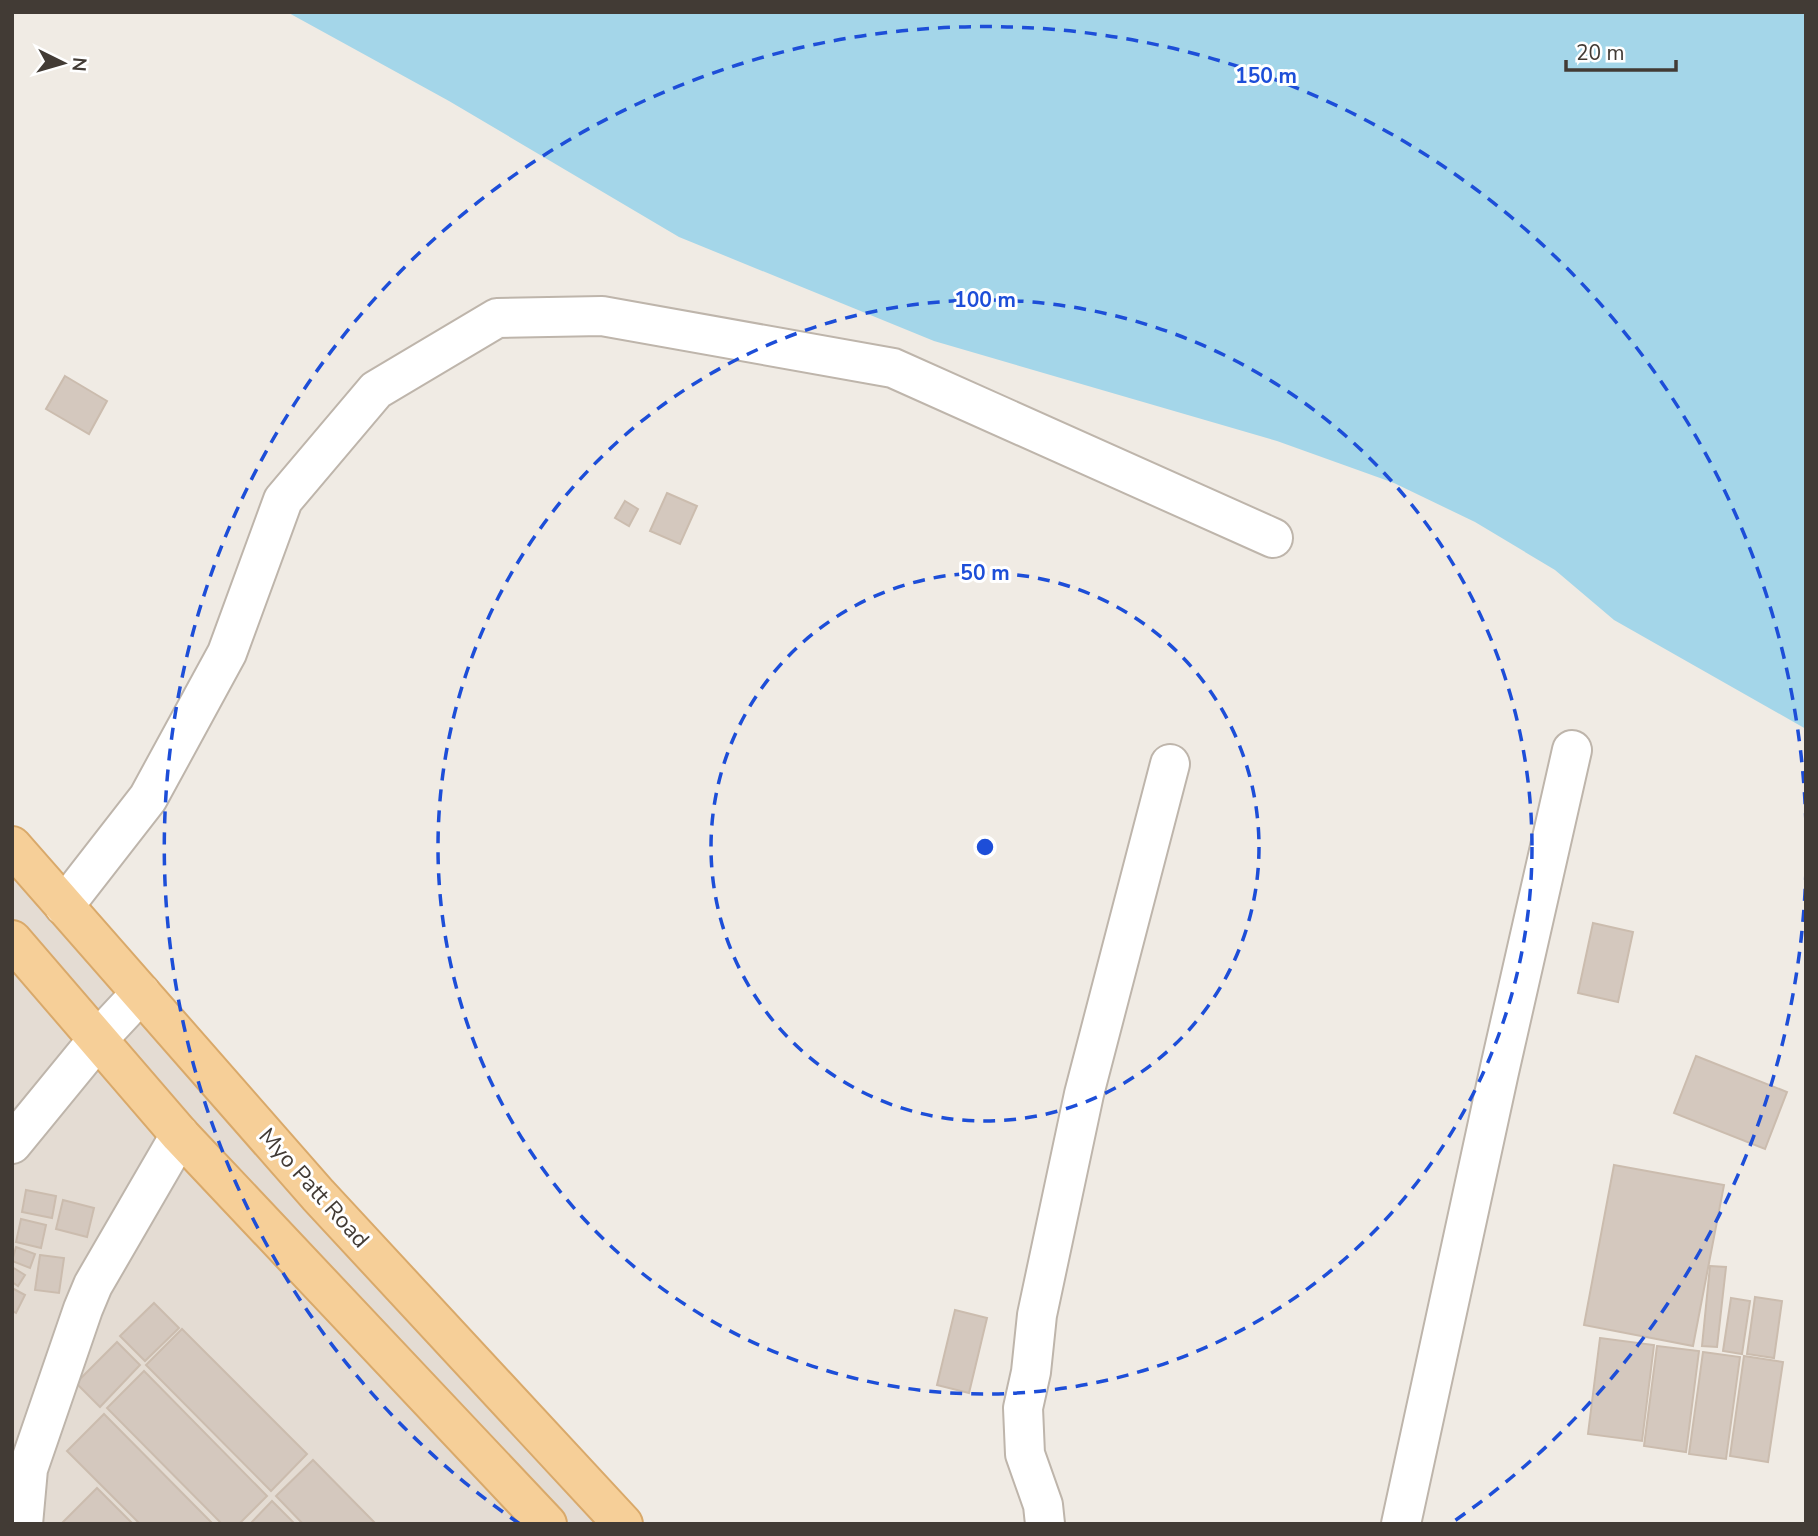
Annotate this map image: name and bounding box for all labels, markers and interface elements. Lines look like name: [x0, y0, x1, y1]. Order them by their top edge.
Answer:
north arrow: [28, 28, 98, 98]
scale bar: [1566, 28, 1676, 72]
text: 20 m: [1576, 39, 1625, 67]
text: N: [65, 56, 93, 73]
text: 150 m: [1235, 62, 1297, 90]
text: 100 m: [954, 286, 1016, 314]
text: 50 m: [960, 559, 1010, 587]
centre of rings: [973, 835, 997, 859]
street label: Myo Patt Road: [252, 1121, 376, 1255]

